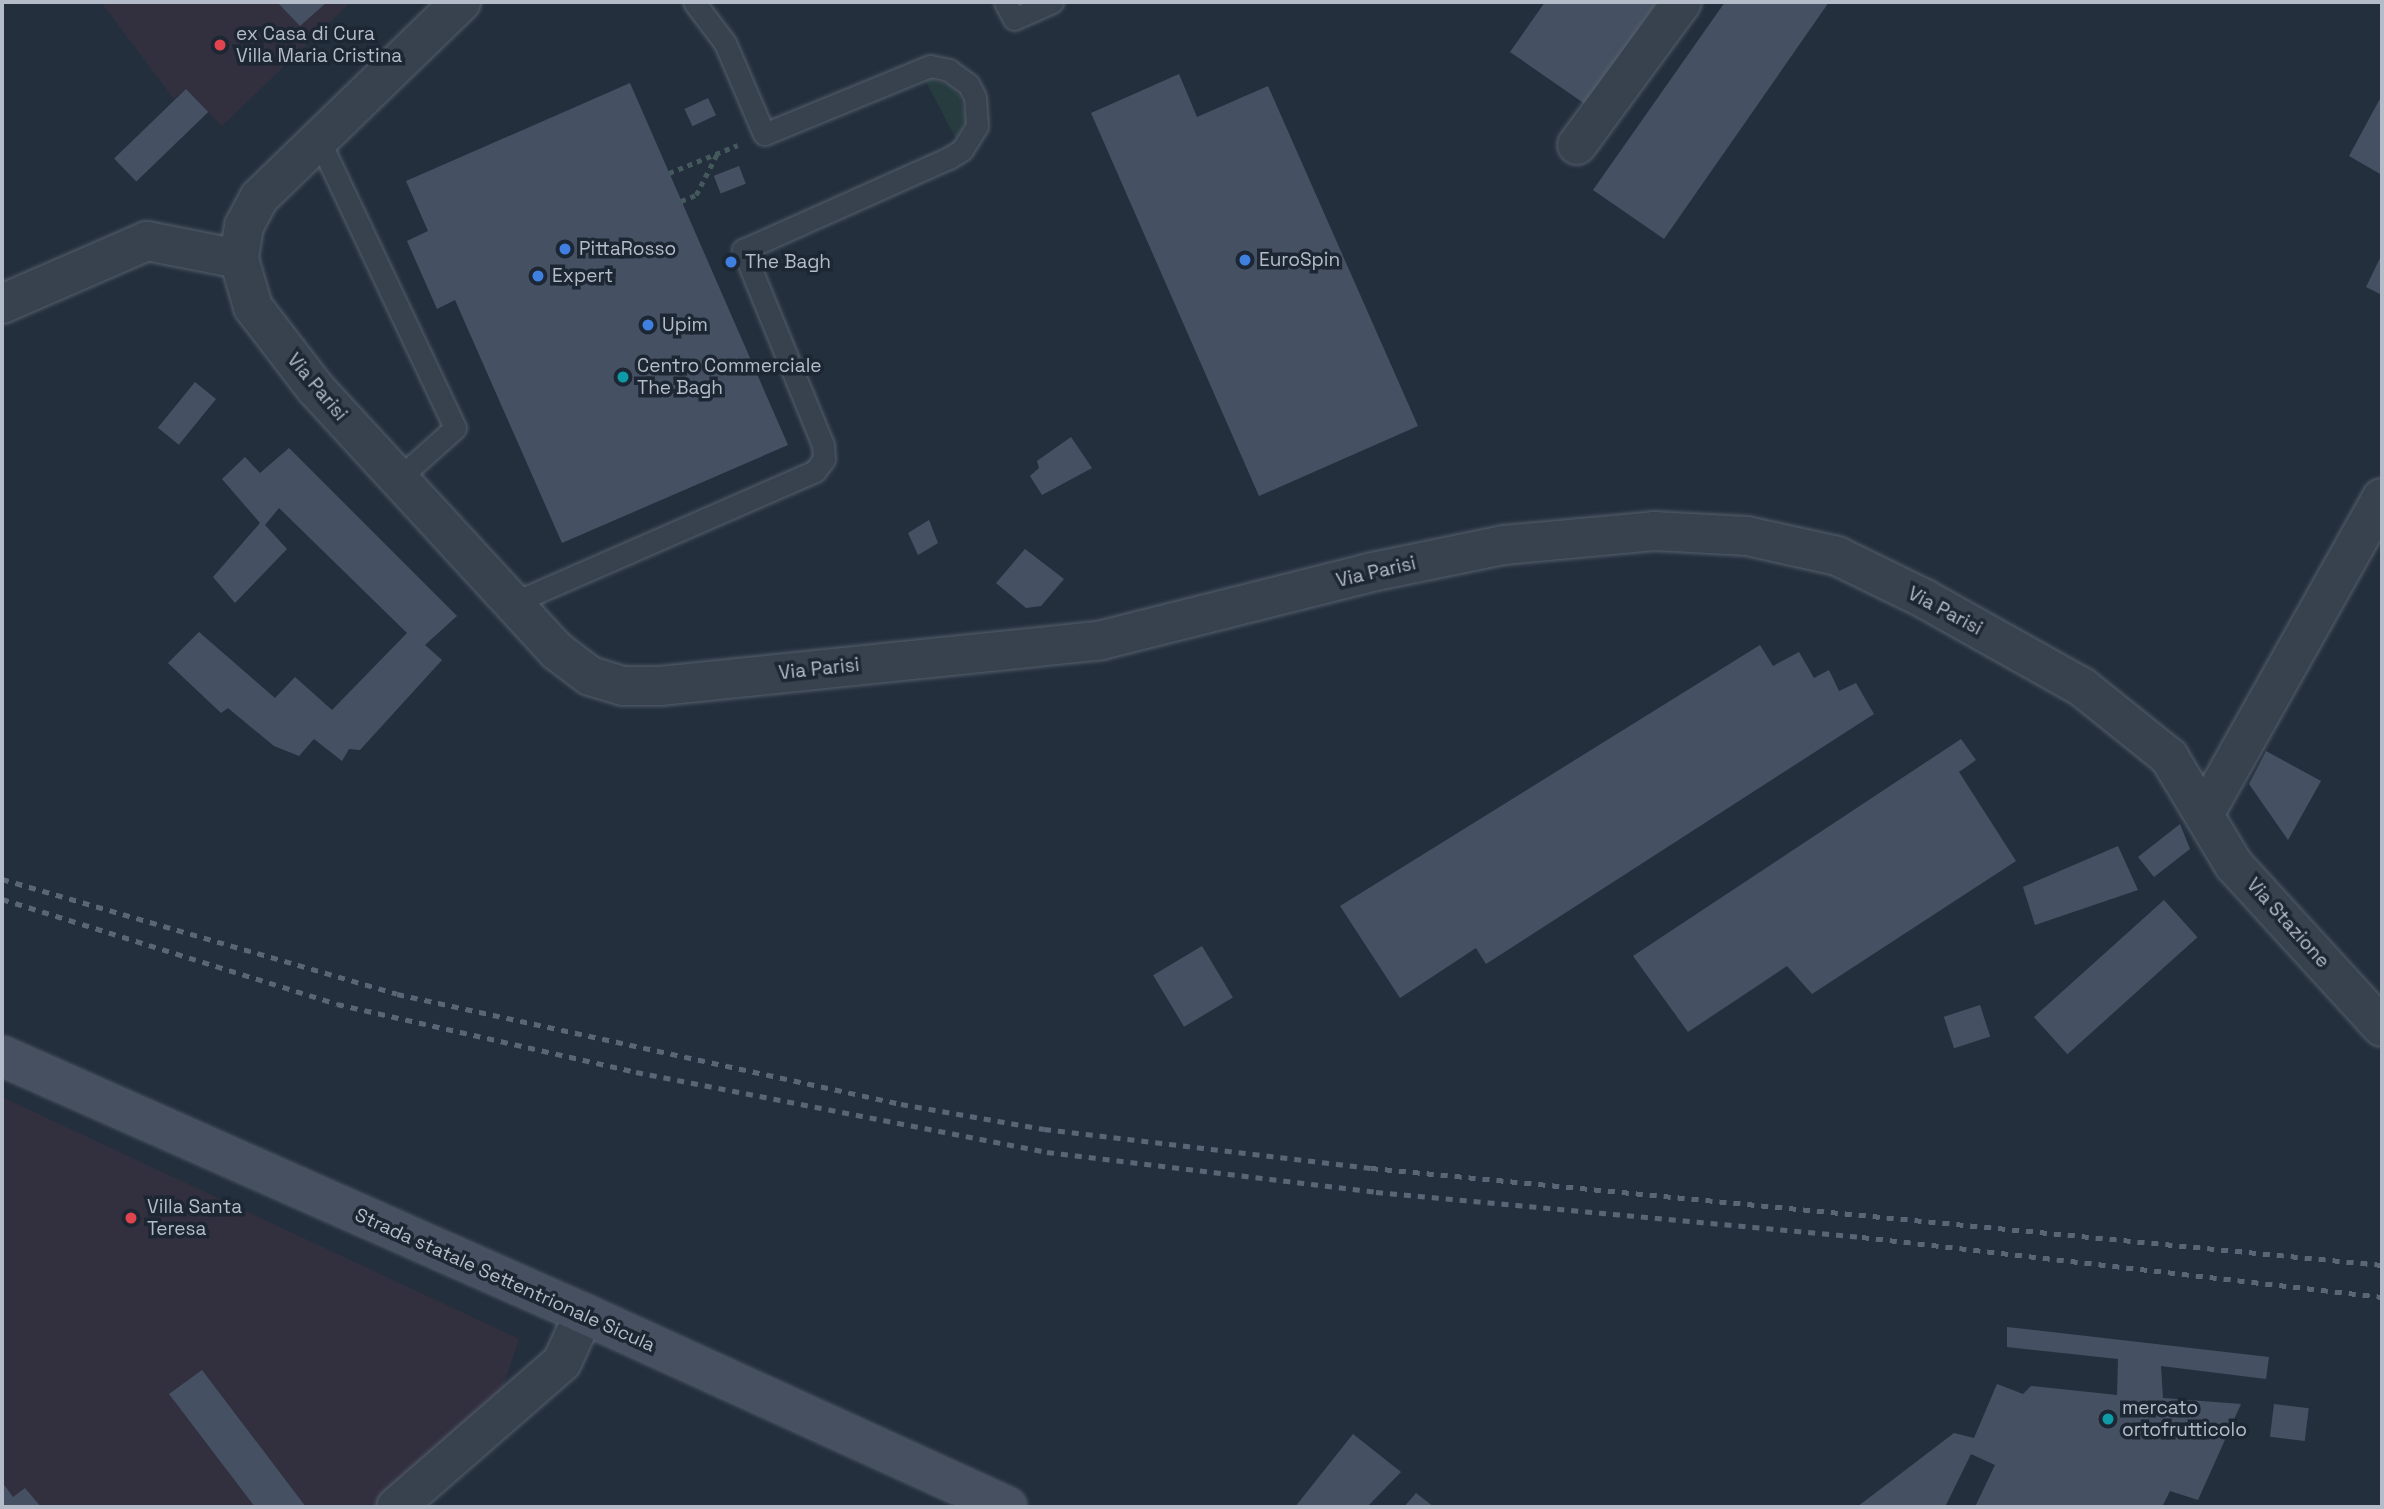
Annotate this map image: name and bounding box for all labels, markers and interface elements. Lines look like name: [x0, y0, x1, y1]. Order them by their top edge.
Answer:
place label: ex Casa di Cura Villa Maria Cristina: [236, 23, 402, 67]
marker: ex Casa di Cura Villa Maria Cristina: [210, 35, 230, 55]
place label: PittaRosso: [579, 238, 676, 260]
marker: PittaRosso: [557, 241, 573, 257]
place label: EuroSpin: [1259, 249, 1340, 271]
place label: The Bagh: [745, 251, 831, 273]
marker: EuroSpin: [1237, 252, 1253, 268]
marker: The Bagh: [723, 254, 739, 270]
place label: Expert: [552, 265, 613, 287]
marker: Expert: [530, 268, 546, 284]
place label: Upim: [662, 314, 708, 336]
marker: Upim: [640, 317, 656, 333]
street label: Via Parisi: [282, 349, 352, 425]
place label: Centro Commerciale The Bagh: [637, 355, 822, 399]
marker: Centro Commerciale The Bagh: [615, 369, 631, 385]
street label: Via Parisi: [1334, 552, 1418, 592]
street label: Via Parisi: [1904, 582, 1986, 640]
street label: Via Parisi: [778, 653, 860, 685]
street label: Via Stazione: [2242, 874, 2334, 972]
place label: Villa Santa Teresa: [147, 1196, 242, 1240]
street label: Strada statale Settentrionale Sicula: [351, 1203, 659, 1357]
marker: Villa Santa Teresa: [121, 1208, 141, 1228]
place label: mercato ortofrutticolo: [2122, 1397, 2247, 1441]
marker: mercato ortofrutticolo: [2100, 1411, 2116, 1427]

